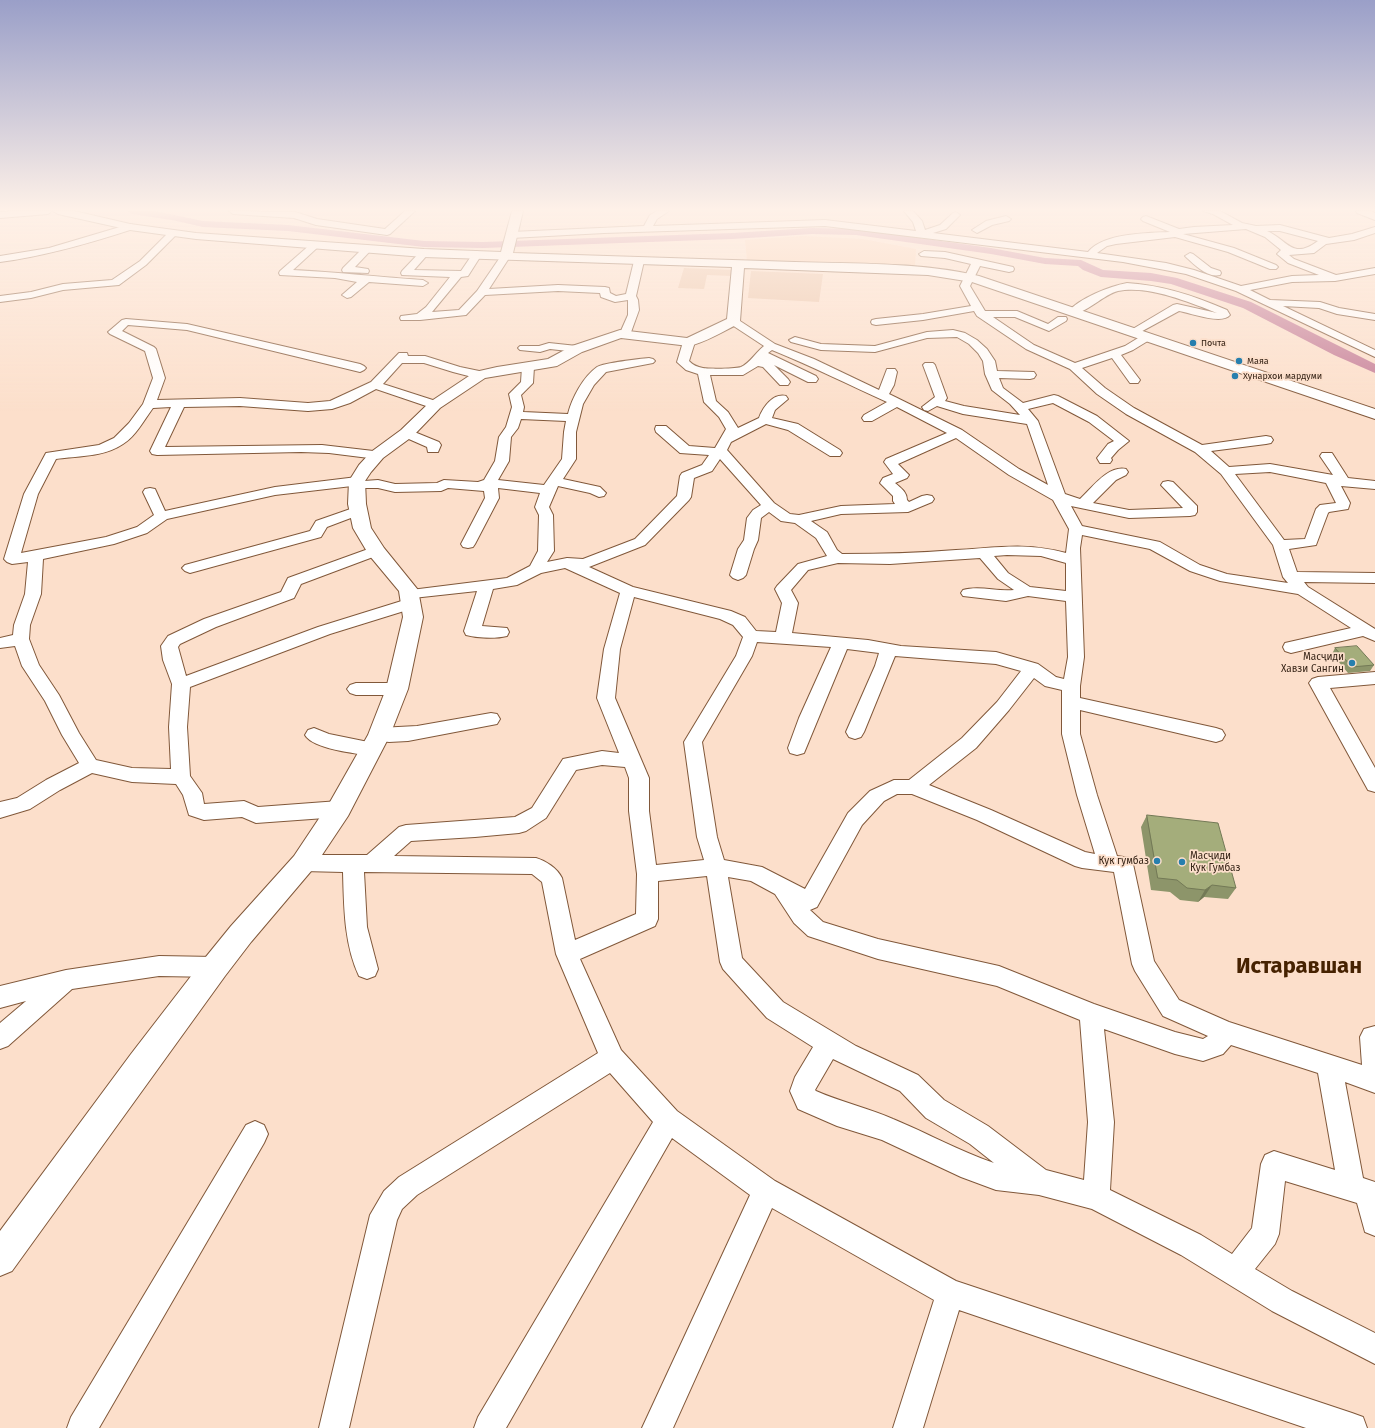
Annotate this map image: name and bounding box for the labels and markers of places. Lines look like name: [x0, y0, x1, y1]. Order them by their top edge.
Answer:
marker: Почта: [1188, 338, 1198, 348]
place label: Почта: [1201, 338, 1226, 348]
marker: Маяа: [1234, 356, 1244, 366]
place label: Маяа: [1247, 356, 1269, 366]
marker: Хунархои мардуми: [1230, 371, 1240, 381]
place label: Хунархои мардуми: [1243, 371, 1322, 381]
place label: Масҷиди Хавзи Сангин: [1281, 651, 1344, 674]
marker: Масҷиди Хавзи Сангин: [1347, 658, 1357, 668]
place label: Масҷиди Кук Гумбаз: [1190, 850, 1241, 874]
place label: Кук гумбаз: [1098, 855, 1149, 867]
marker: Кук гумбаз: [1152, 856, 1162, 866]
marker: Масҷиди Кук Гумбаз: [1177, 857, 1187, 867]

